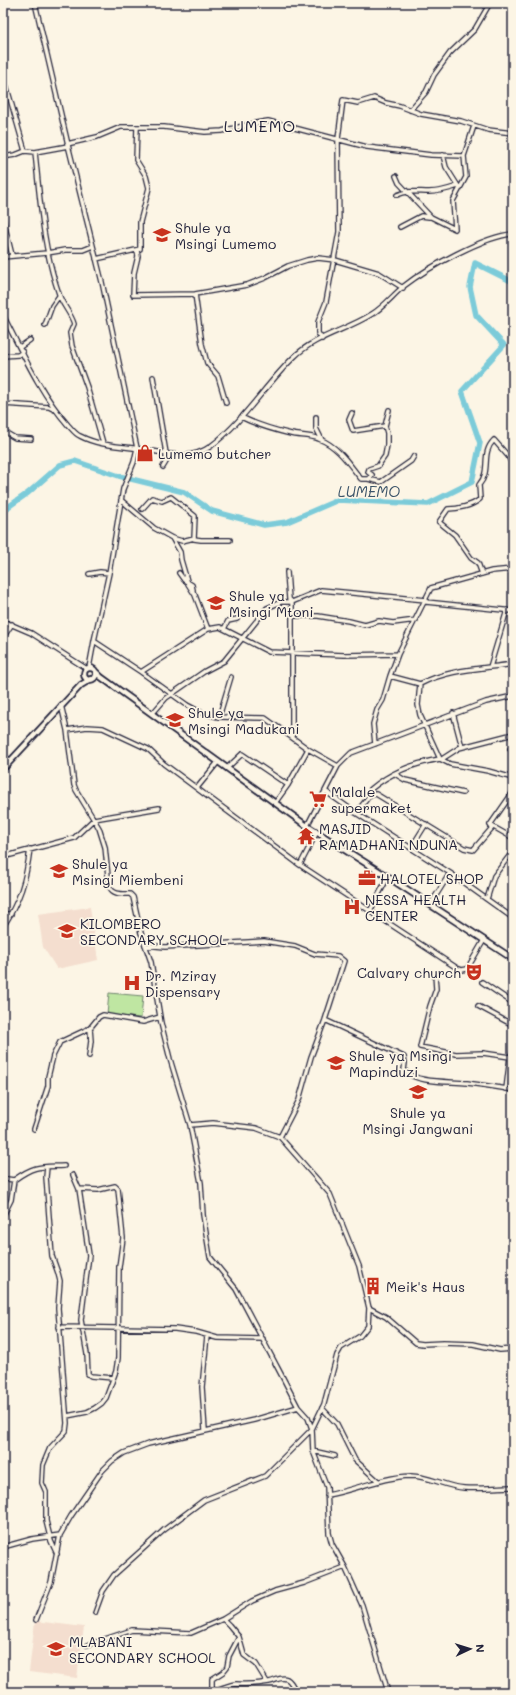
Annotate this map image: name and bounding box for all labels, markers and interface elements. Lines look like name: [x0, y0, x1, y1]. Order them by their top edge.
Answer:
district label: LUMEMO: [224, 115, 296, 136]
place label: Shule ya Msingi Lumemo: [175, 218, 276, 253]
school or university icon: Shule ya Msingi Lumemo: [152, 225, 172, 245]
shop icon: Lumemo butcher: [135, 443, 155, 463]
place label: Lumemo butcher: [158, 444, 271, 463]
water label: LUMEMO: [338, 481, 400, 501]
place label: Shule ya Msingi Mtoni: [229, 586, 314, 621]
school or university icon: Shule ya Msingi Mtoni: [206, 593, 226, 613]
place label: Shule ya Msingi Madukani: [188, 703, 300, 738]
school or university icon: Shule ya Msingi Madukani: [165, 710, 185, 730]
place label: Malale supermaket: [331, 782, 412, 817]
supermarket icon: Malale supermaket: [308, 789, 328, 809]
place label: MASJID RAMADHANI NDUNA: [319, 819, 458, 854]
temple icon: MASJID RAMADHANI NDUNA: [296, 826, 316, 846]
place label: Shule ya Msingi Miembeni: [72, 854, 184, 889]
school or university icon: Shule ya Msingi Miembeni: [49, 861, 69, 881]
office icon: HALOTEL SHOP: [357, 868, 377, 888]
place label: HALOTEL SHOP: [380, 869, 484, 888]
place label: NESSA HEALTH CENTER: [365, 890, 466, 925]
hospital icon: NESSA HEALTH CENTER: [342, 897, 362, 917]
place label: KILOMBERO SECONDARY SCHOOL: [80, 914, 227, 949]
school or university icon: KILOMBERO SECONDARY SCHOOL: [57, 921, 77, 941]
theatre icon: Calvary church: [464, 962, 484, 982]
place label: Calvary church: [357, 963, 461, 982]
place label: Dr. Mziray Dispensary: [145, 966, 221, 1001]
hospital icon: Dr. Mziray Dispensary: [122, 973, 142, 993]
place label: Shule ya Msingi Mapinduzi: [349, 1046, 452, 1081]
school or university icon: Shule ya Msingi Mapinduzi: [326, 1053, 346, 1073]
school or university icon: Shule ya Msingi Jangwani: [408, 1082, 428, 1102]
place label: Shule ya Msingi Jangwani: [363, 1103, 473, 1138]
building icon: Meik's Haus: [363, 1276, 383, 1296]
place label: Meik's Haus: [386, 1277, 465, 1296]
north arrow: [450, 1629, 490, 1669]
place label: MLABANI SECONDARY SCHOOL: [69, 1632, 216, 1667]
school or university icon: MLABANI SECONDARY SCHOOL: [46, 1639, 66, 1659]
text: N: [473, 1644, 488, 1653]

